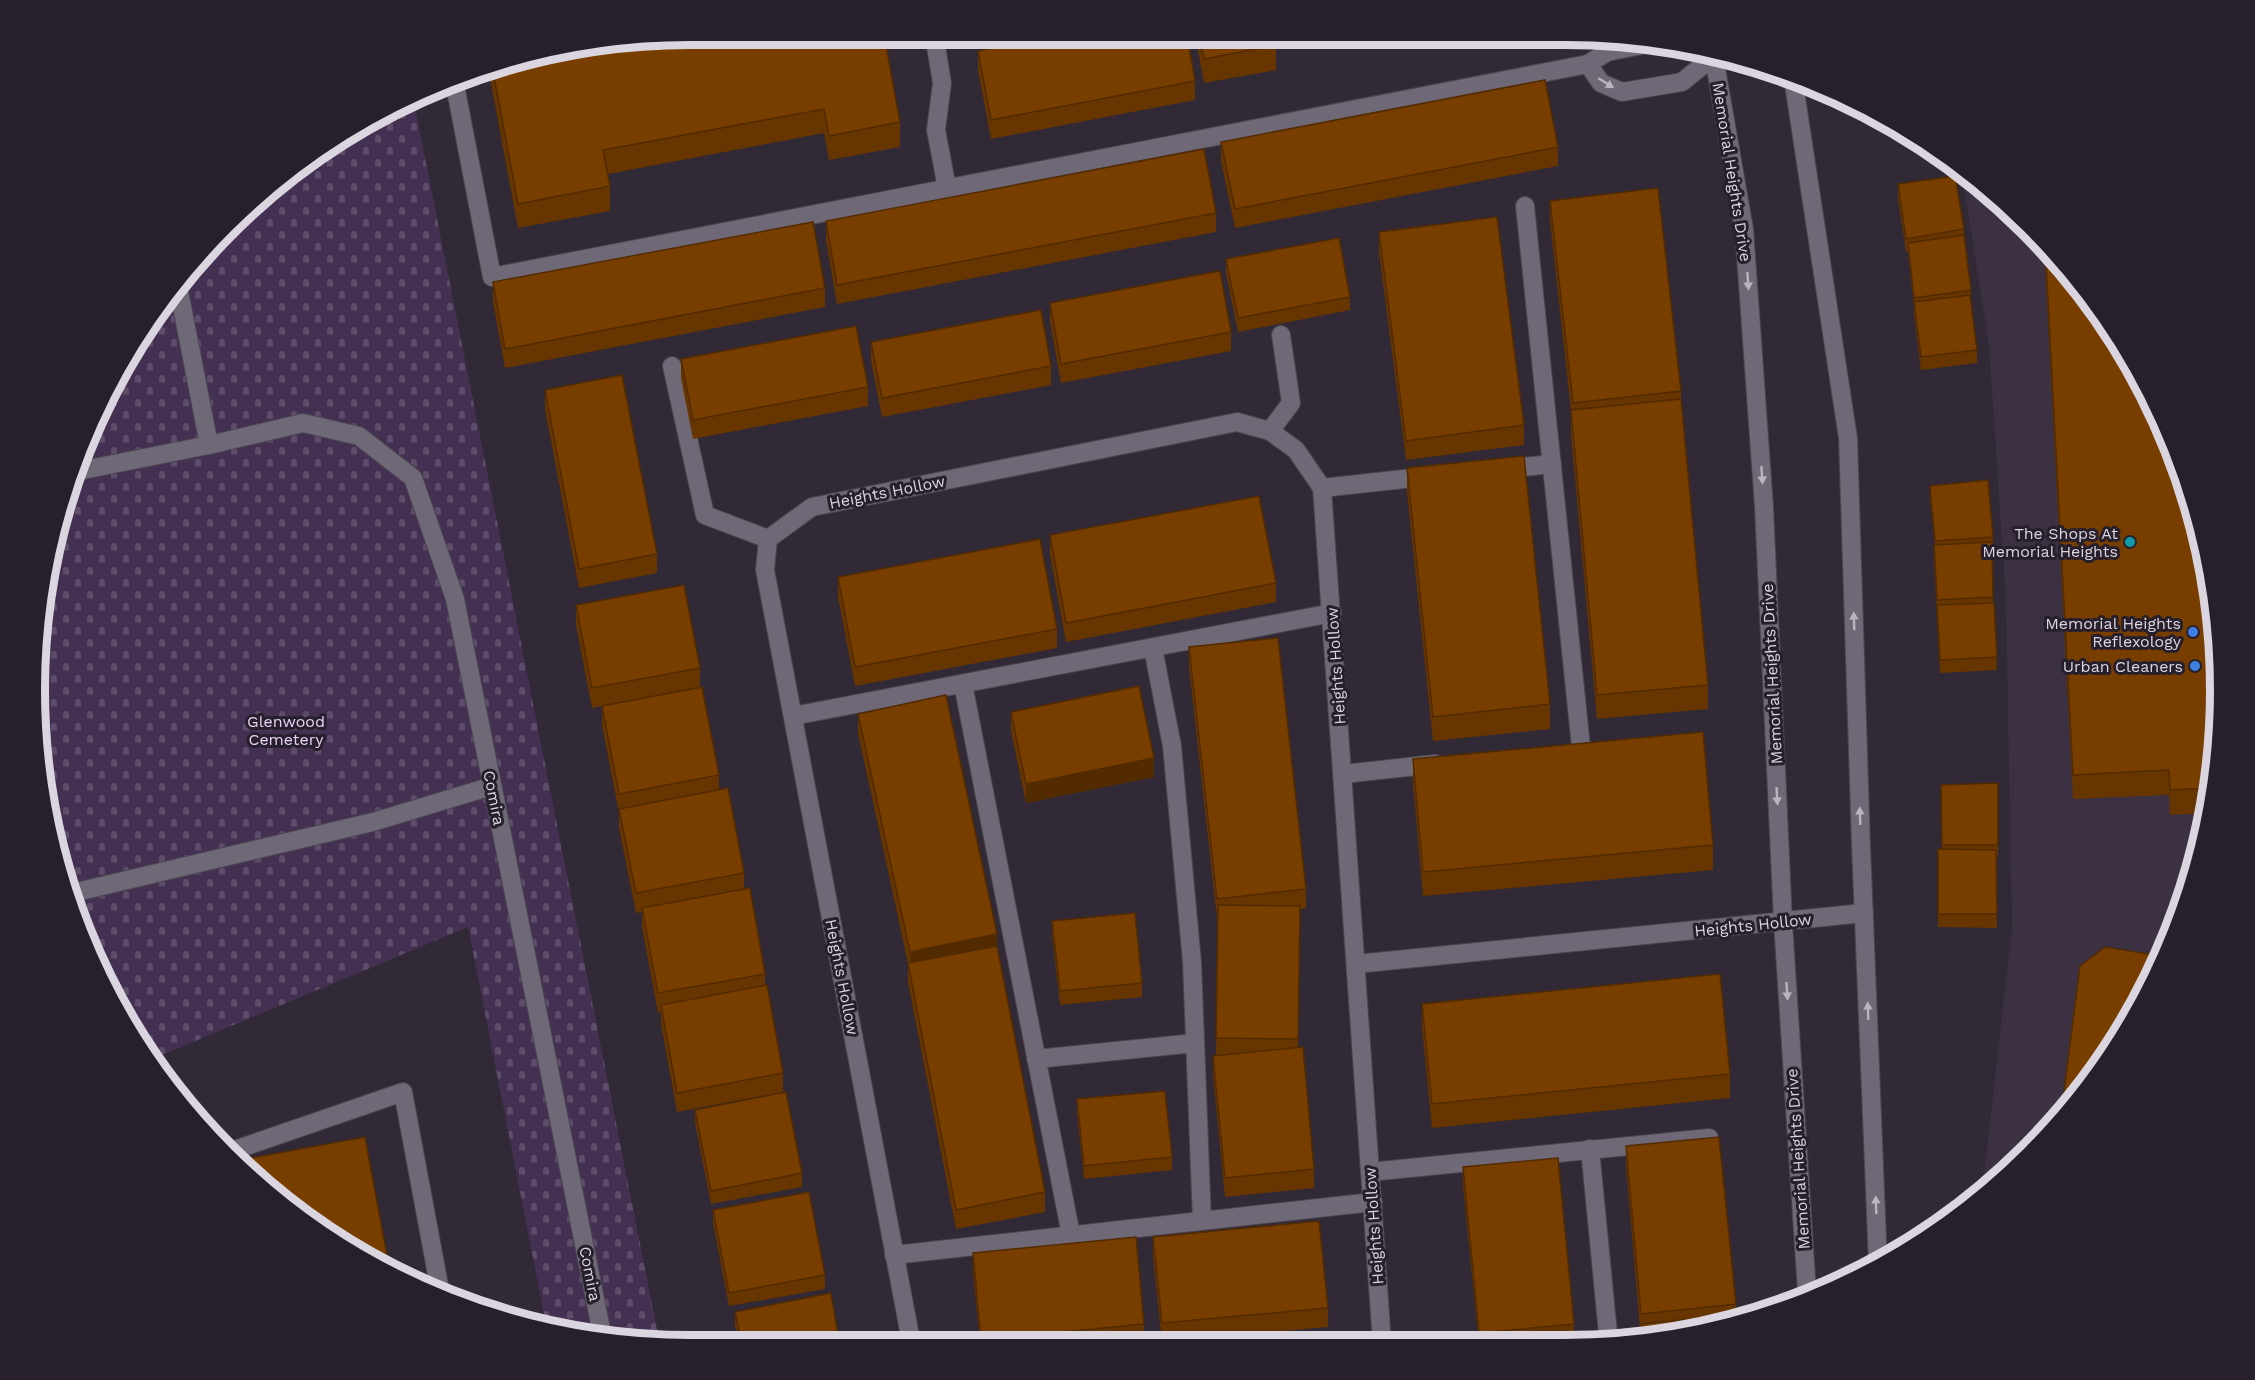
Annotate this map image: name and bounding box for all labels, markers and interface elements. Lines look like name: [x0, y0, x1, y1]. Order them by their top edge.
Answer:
one-way arrow: [1598, 78, 1614, 89]
street label: Memorial Heights Drive: [1708, 81, 1756, 263]
one-way arrow: [1743, 271, 1752, 290]
one-way arrow: [1757, 466, 1766, 485]
street label: Heights Hollow: [827, 471, 947, 513]
place label: The Shops At Memorial Heights: [1982, 524, 2118, 561]
marker: The Shops At Memorial Heights: [2123, 535, 2137, 549]
street label: Memorial Heights Drive: [1758, 583, 1786, 765]
street label: Heights Hollow: [1322, 607, 1350, 725]
one-way arrow: [1849, 611, 1858, 630]
place label: Memorial Heights Reflexology: [2045, 614, 2182, 651]
marker: Memorial Heights Reflexology: [2186, 625, 2200, 639]
place label: Urban Cleaners: [2063, 657, 2183, 676]
marker: Urban Cleaners: [2188, 659, 2202, 673]
park label: Glenwood Cemetery: [247, 712, 325, 749]
street label: Comira: [479, 769, 509, 827]
one-way arrow: [1773, 786, 1782, 805]
one-way arrow: [1855, 806, 1864, 825]
street label: Heights Hollow: [1693, 909, 1813, 941]
street label: Heights Hollow: [821, 917, 863, 1037]
one-way arrow: [1783, 981, 1792, 1000]
one-way arrow: [1863, 1001, 1872, 1020]
street label: Memorial Heights Drive: [1782, 1068, 1814, 1250]
street label: Heights Hollow: [1360, 1167, 1388, 1285]
one-way arrow: [1871, 1196, 1880, 1215]
street label: Comira: [575, 1245, 605, 1303]

